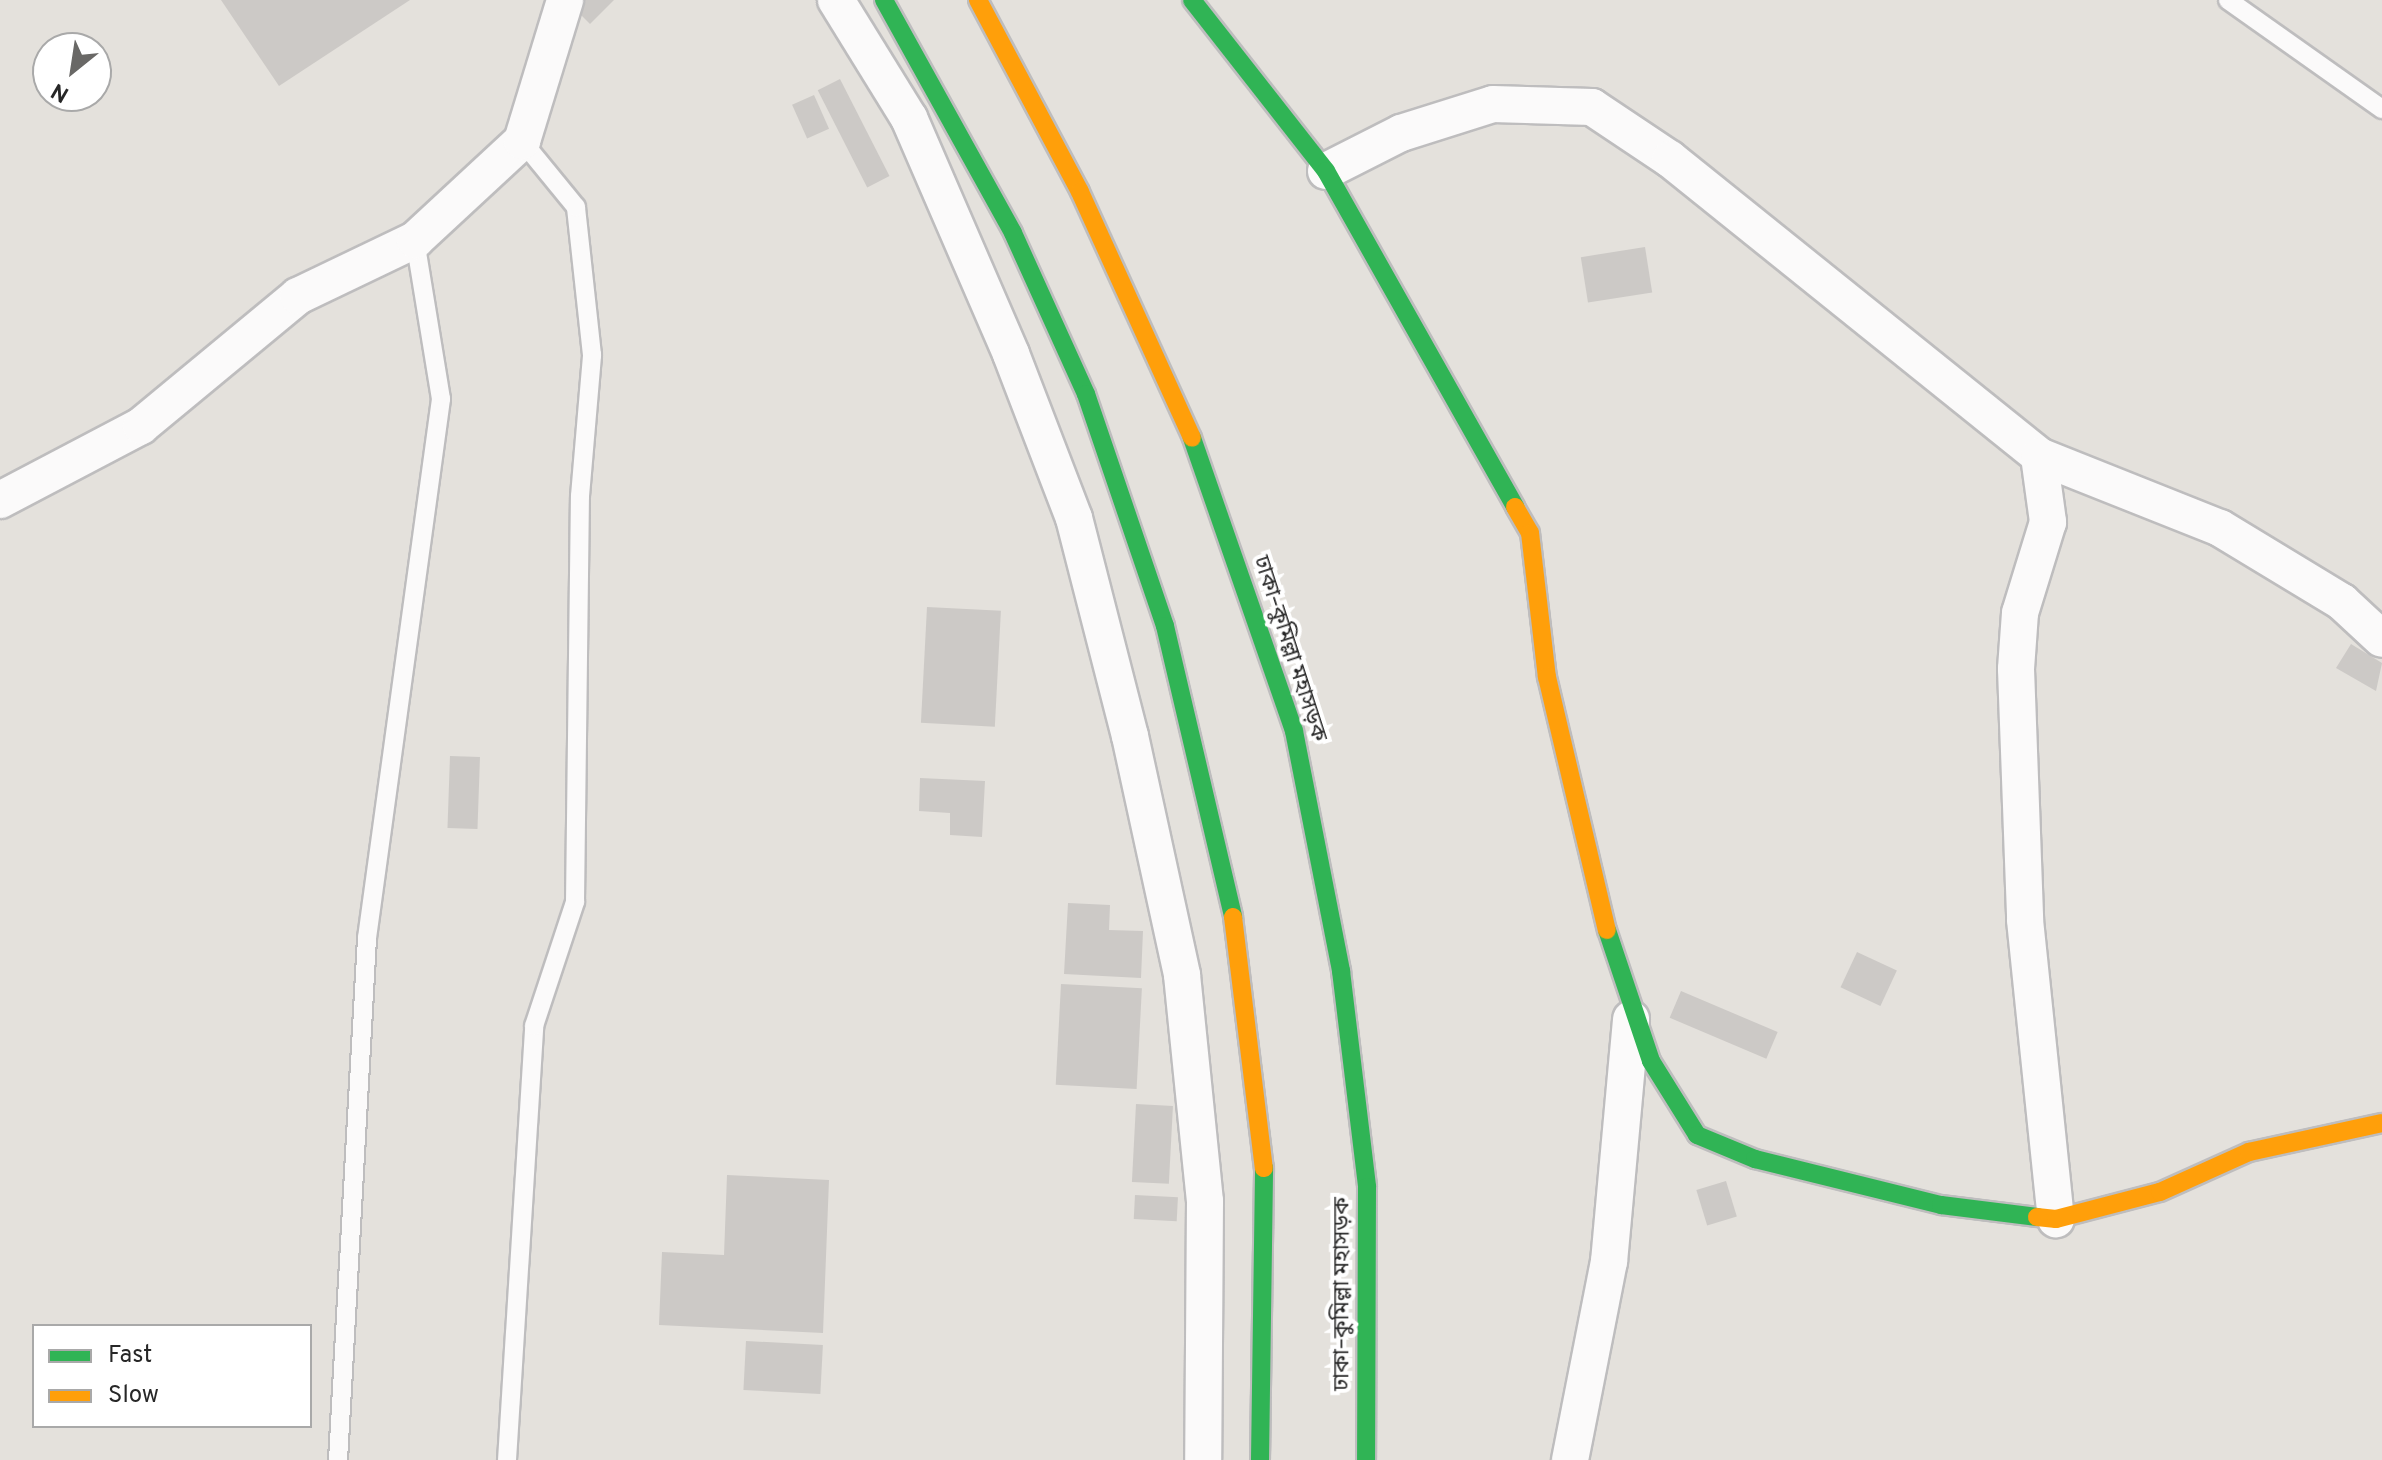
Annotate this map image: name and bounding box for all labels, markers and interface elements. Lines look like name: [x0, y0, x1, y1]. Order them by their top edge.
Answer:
north arrow: [32, 32, 112, 112]
text: N: [47, 76, 74, 107]
street label: ঢাকা–কুমিল্লা মহাসড়ক: [1247, 553, 1331, 745]
street label: ঢাকা–কুমিল্লা মহাসড়ক: [1330, 1197, 1356, 1391]
legend: [32, 1324, 312, 1428]
text: Fast: [108, 1341, 152, 1371]
text: Slow: [108, 1381, 159, 1411]

